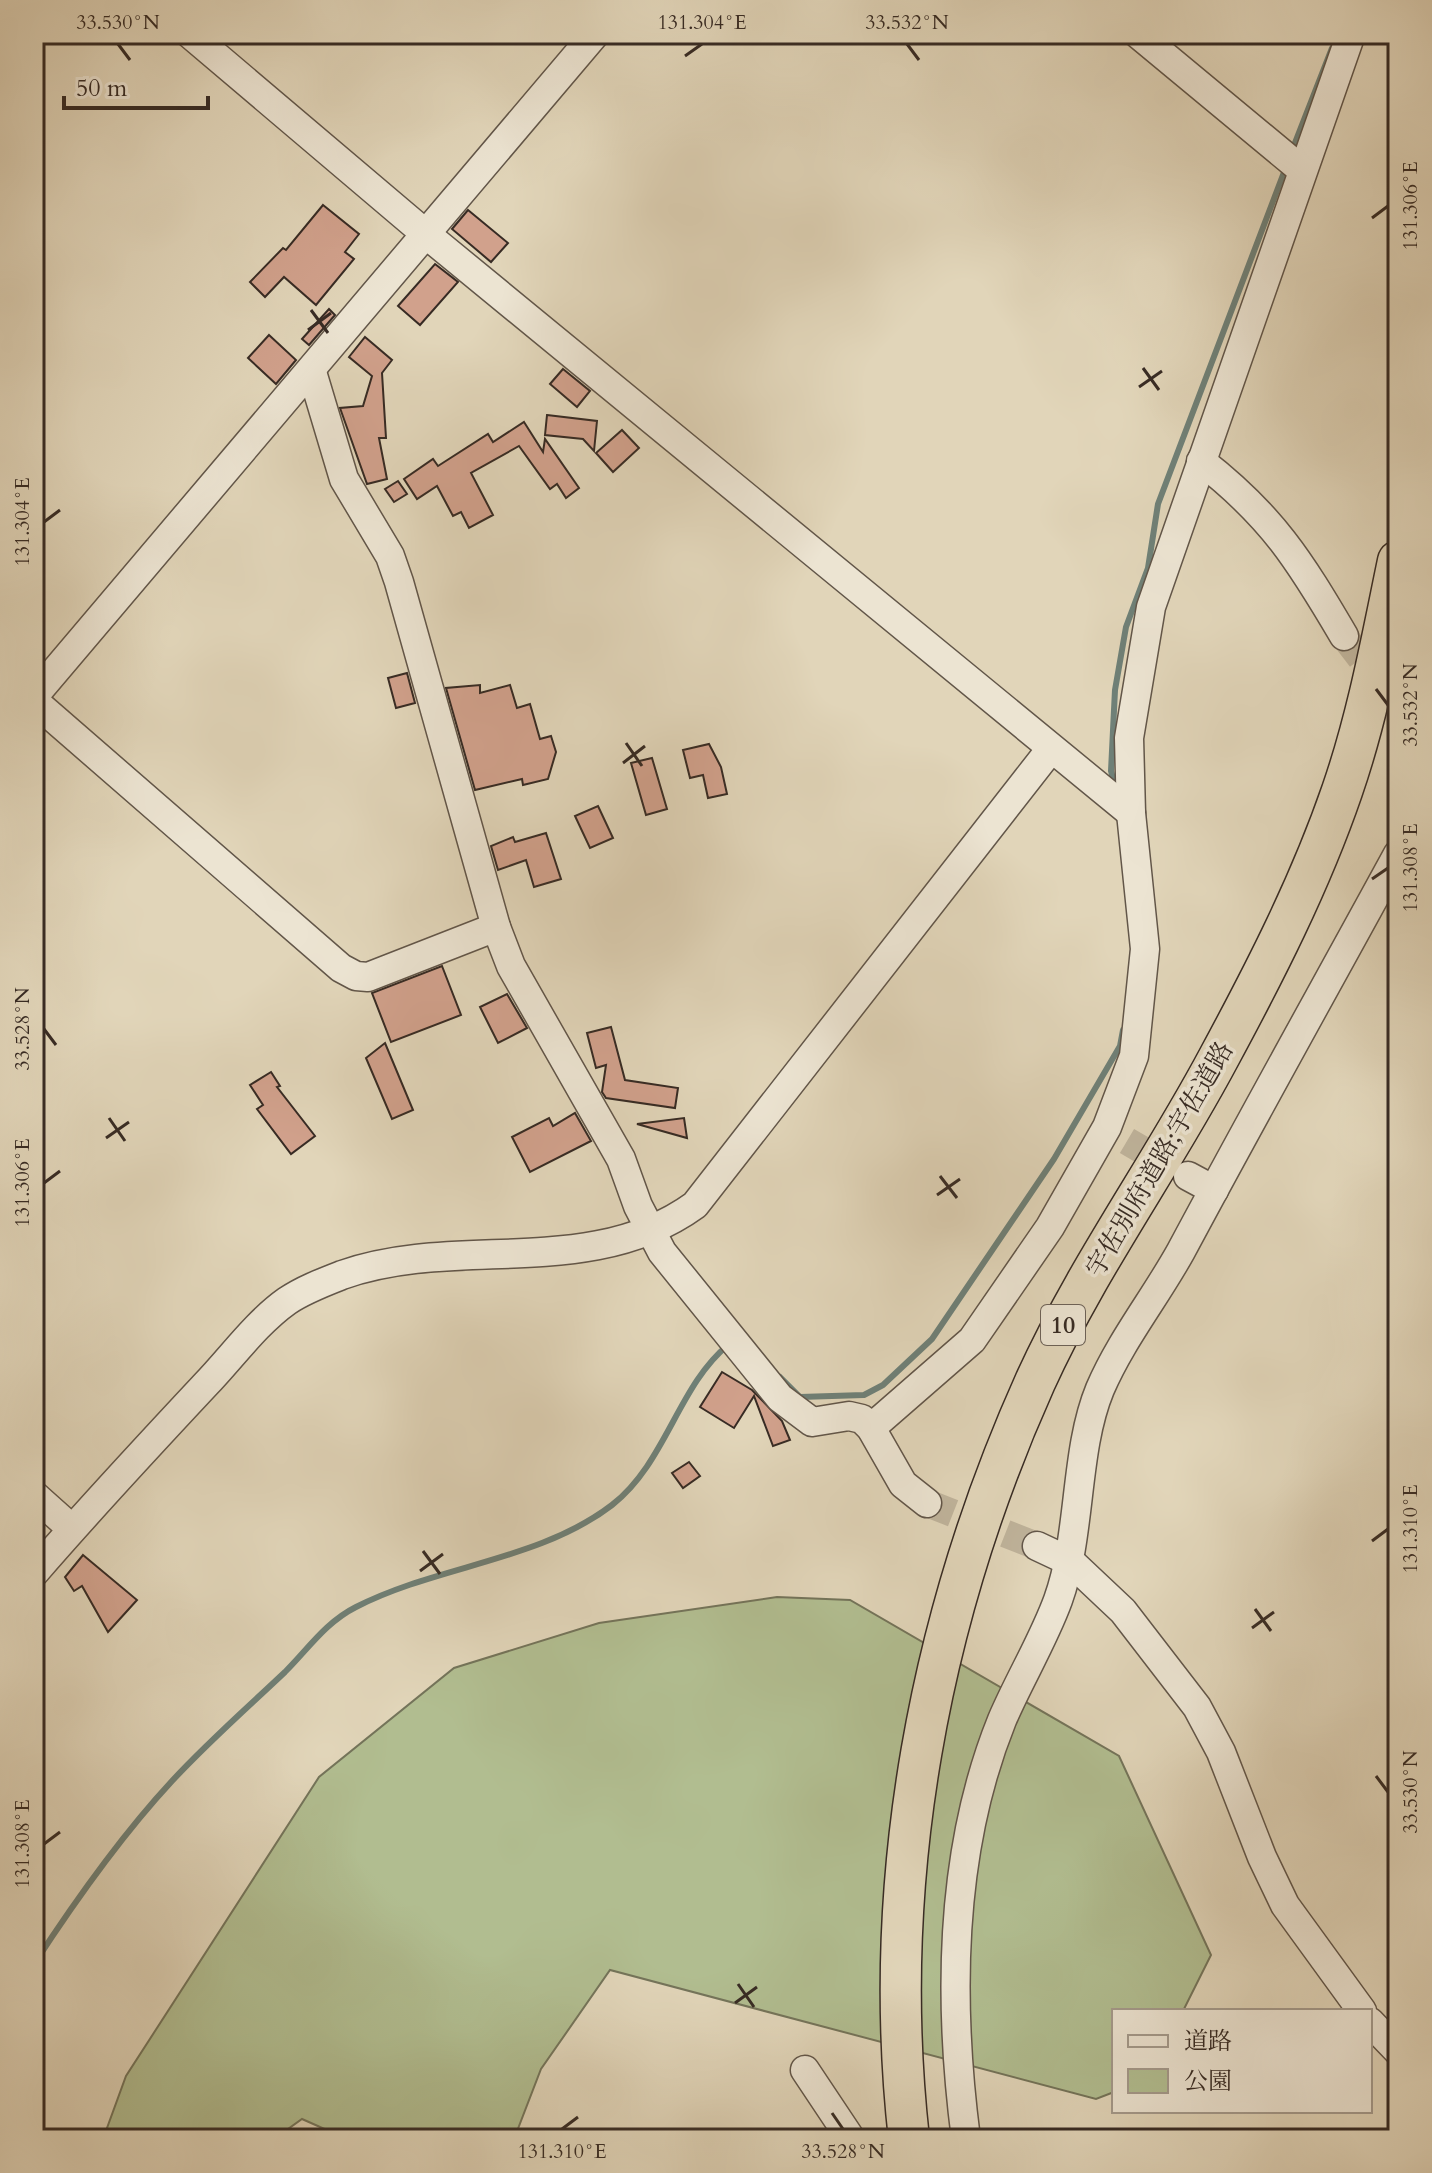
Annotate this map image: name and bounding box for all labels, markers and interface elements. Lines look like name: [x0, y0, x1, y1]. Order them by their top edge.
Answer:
text: 33.530°N: [76, 9, 160, 36]
text: 131.304°E: [657, 9, 747, 36]
text: 33.532°N: [865, 9, 949, 36]
scale bar: [64, 60, 208, 110]
text: 50 m: [76, 72, 128, 105]
text: 131.306°E: [1397, 161, 1424, 251]
text: 131.304°E: [9, 477, 36, 567]
text: 33.532°N: [1397, 663, 1424, 747]
text: 131.308°E: [1397, 823, 1424, 913]
text: 33.528°N: [9, 987, 36, 1071]
street label: 宇佐別府道路;宇佐道路: [1078, 1035, 1241, 1283]
text: 131.306°E: [9, 1138, 36, 1228]
road number: 10: [1041, 1305, 1085, 1345]
text: 131.310°E: [1397, 1484, 1424, 1574]
text: 33.530°N: [1397, 1750, 1424, 1834]
text: 131.308°E: [9, 1799, 36, 1889]
legend: [1112, 2009, 1372, 2113]
text: 道路: [1184, 2025, 1232, 2058]
text: 公園: [1184, 2065, 1232, 2098]
text: 131.310°E: [517, 2138, 607, 2165]
text: 33.528°N: [801, 2138, 885, 2165]

